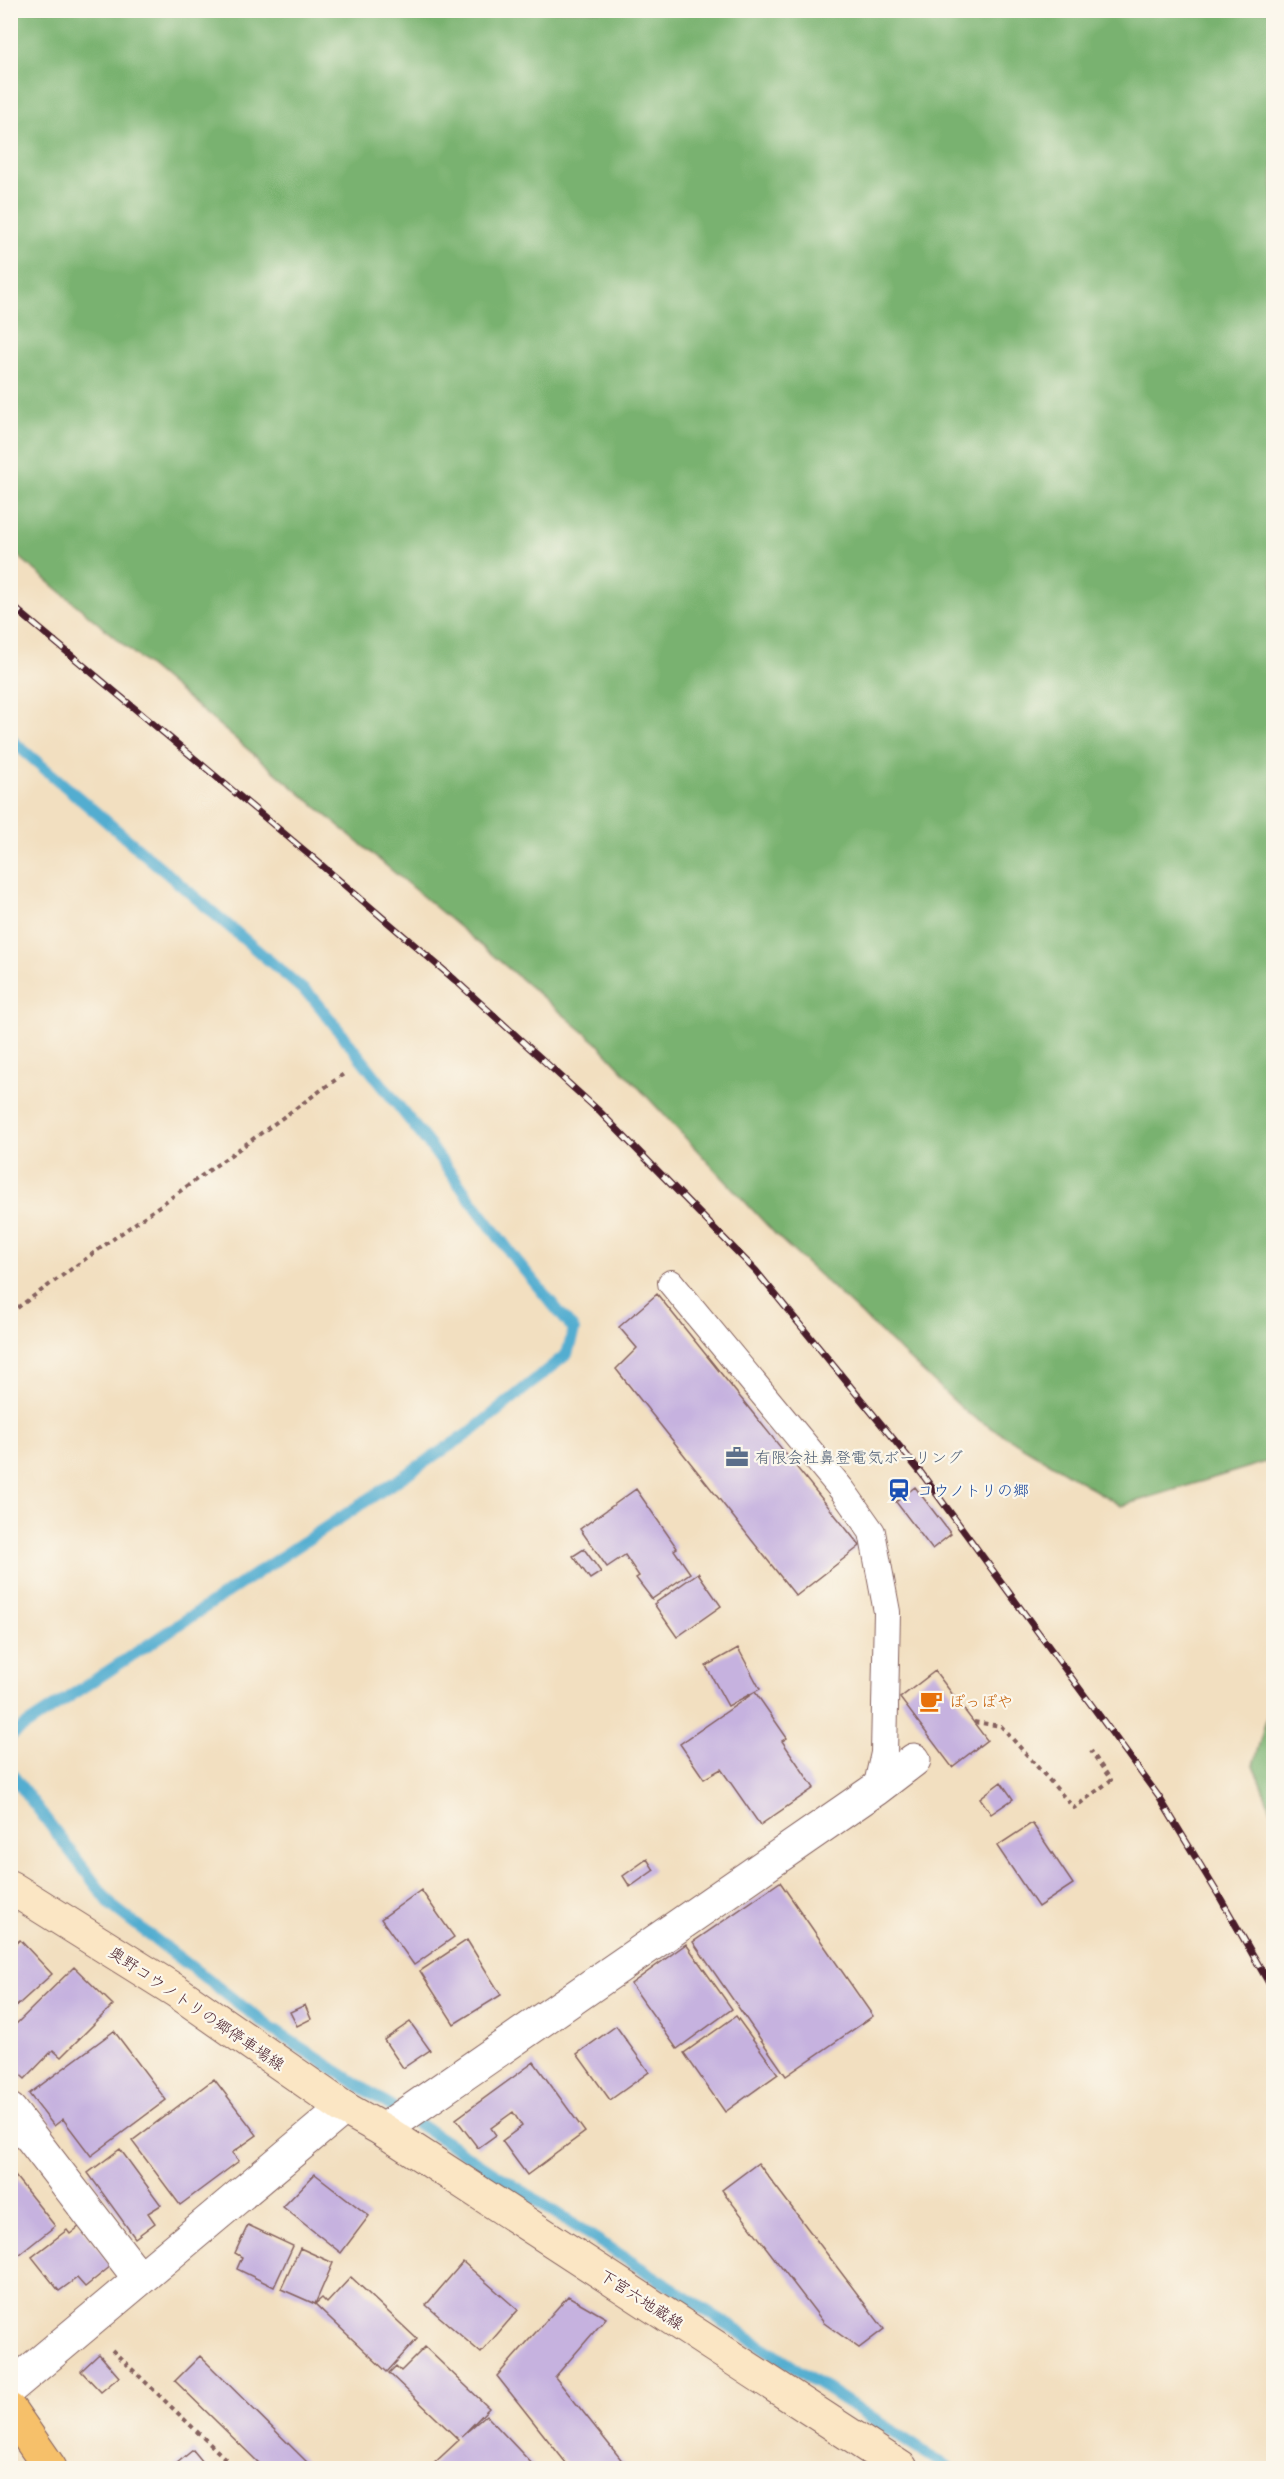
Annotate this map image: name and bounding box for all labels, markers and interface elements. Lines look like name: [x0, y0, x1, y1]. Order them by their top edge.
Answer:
office icon: 有限会社鼻登電気ボーリング: [724, 1444, 750, 1470]
place label: 有限会社鼻登電気ボーリング: [755, 1446, 963, 1467]
station icon: コウノトリの郷: [886, 1477, 912, 1503]
place label: コウノトリの郷: [917, 1479, 1029, 1500]
cafe icon: ぽっぽや: [918, 1688, 944, 1714]
place label: ぽっぽや: [949, 1690, 1013, 1711]
street label: 奥野コウノトリの郷停車場線: [105, 1941, 289, 2074]
street label: 下宮六地蔵線: [596, 2264, 688, 2334]

